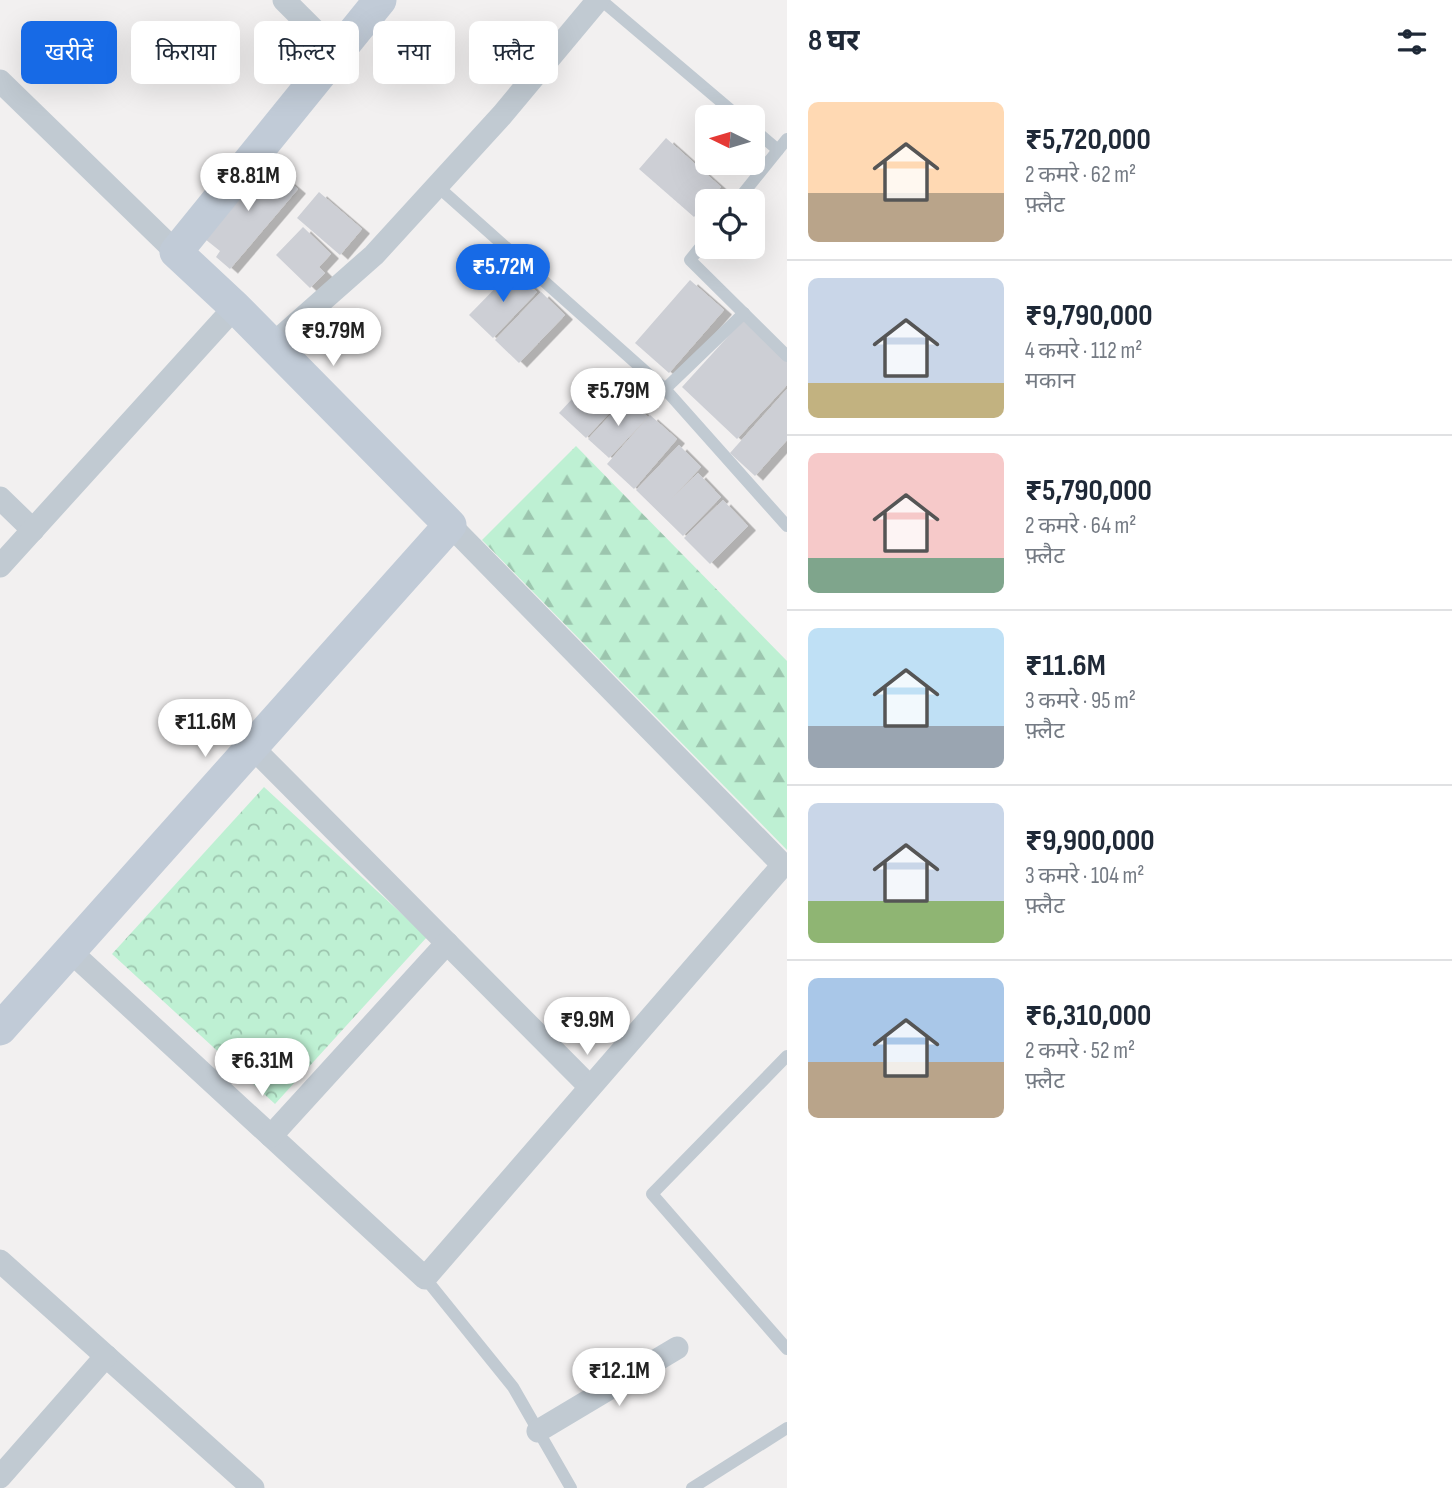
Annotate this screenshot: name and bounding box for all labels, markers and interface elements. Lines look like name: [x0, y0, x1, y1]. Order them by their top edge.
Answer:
chip: खरीदें: [21, 21, 117, 84]
chip: किराया: [131, 21, 240, 84]
chip: फ़िल्टर: [254, 21, 359, 84]
chip: नया: [373, 21, 455, 84]
chip: फ़्लैट: [469, 21, 558, 84]
text: 8 घर: [808, 23, 860, 59]
icon: filters: [1393, 23, 1431, 61]
north arrow: [695, 105, 765, 175]
map controls: [695, 105, 765, 259]
text: ₹5,720,000: [1025, 122, 1151, 158]
icon: home: [864, 130, 948, 214]
pin: ₹8.81M: [191, 154, 305, 213]
text: 2 कमरे · 62 m²: [1025, 161, 1136, 189]
text: ₹8.81M: [216, 162, 280, 190]
button: locate: [695, 189, 765, 259]
text: फ़्लैट: [1025, 191, 1065, 219]
pin: ₹5.72M: [446, 244, 560, 304]
text: ₹5.72M: [472, 253, 534, 281]
text: ₹9,790,000: [1025, 298, 1153, 334]
icon: home: [864, 306, 948, 390]
pin: ₹9.79M: [276, 308, 390, 368]
text: ₹9.79M: [301, 317, 365, 345]
text: 4 कमरे · 112 m²: [1025, 337, 1142, 365]
text: मकान: [1025, 367, 1075, 395]
pin: ₹5.79M: [561, 368, 675, 428]
text: ₹5.79M: [586, 377, 650, 405]
text: ₹5,790,000: [1025, 473, 1152, 509]
icon: home: [864, 481, 948, 565]
text: 2 कमरे · 64 m²: [1025, 512, 1137, 540]
text: फ़्लैट: [1025, 542, 1065, 570]
text: ₹11.6M: [1025, 648, 1106, 684]
icon: home: [864, 656, 948, 740]
text: 3 कमरे · 95 m²: [1025, 687, 1136, 715]
pin: ₹11.6M: [148, 700, 262, 759]
text: ₹11.6M: [174, 708, 236, 736]
text: फ़्लैट: [1025, 717, 1065, 745]
text: ₹9,900,000: [1025, 823, 1155, 859]
icon: home: [864, 831, 948, 915]
text: 3 कमरे · 104 m²: [1025, 862, 1145, 890]
text: फ़्लैट: [1025, 892, 1065, 920]
pin: ₹9.9M: [538, 998, 636, 1057]
text: ₹6,310,000: [1025, 998, 1151, 1034]
text: ₹9.9M: [560, 1006, 614, 1034]
icon: home: [864, 1006, 948, 1090]
text: 2 कमरे · 52 m²: [1025, 1037, 1135, 1065]
pin: ₹6.31M: [205, 1038, 319, 1098]
text: ₹6.31M: [231, 1047, 293, 1075]
text: फ़्लैट: [1025, 1067, 1065, 1095]
pin: ₹12.1M: [562, 1348, 676, 1408]
text: ₹12.1M: [588, 1357, 650, 1385]

